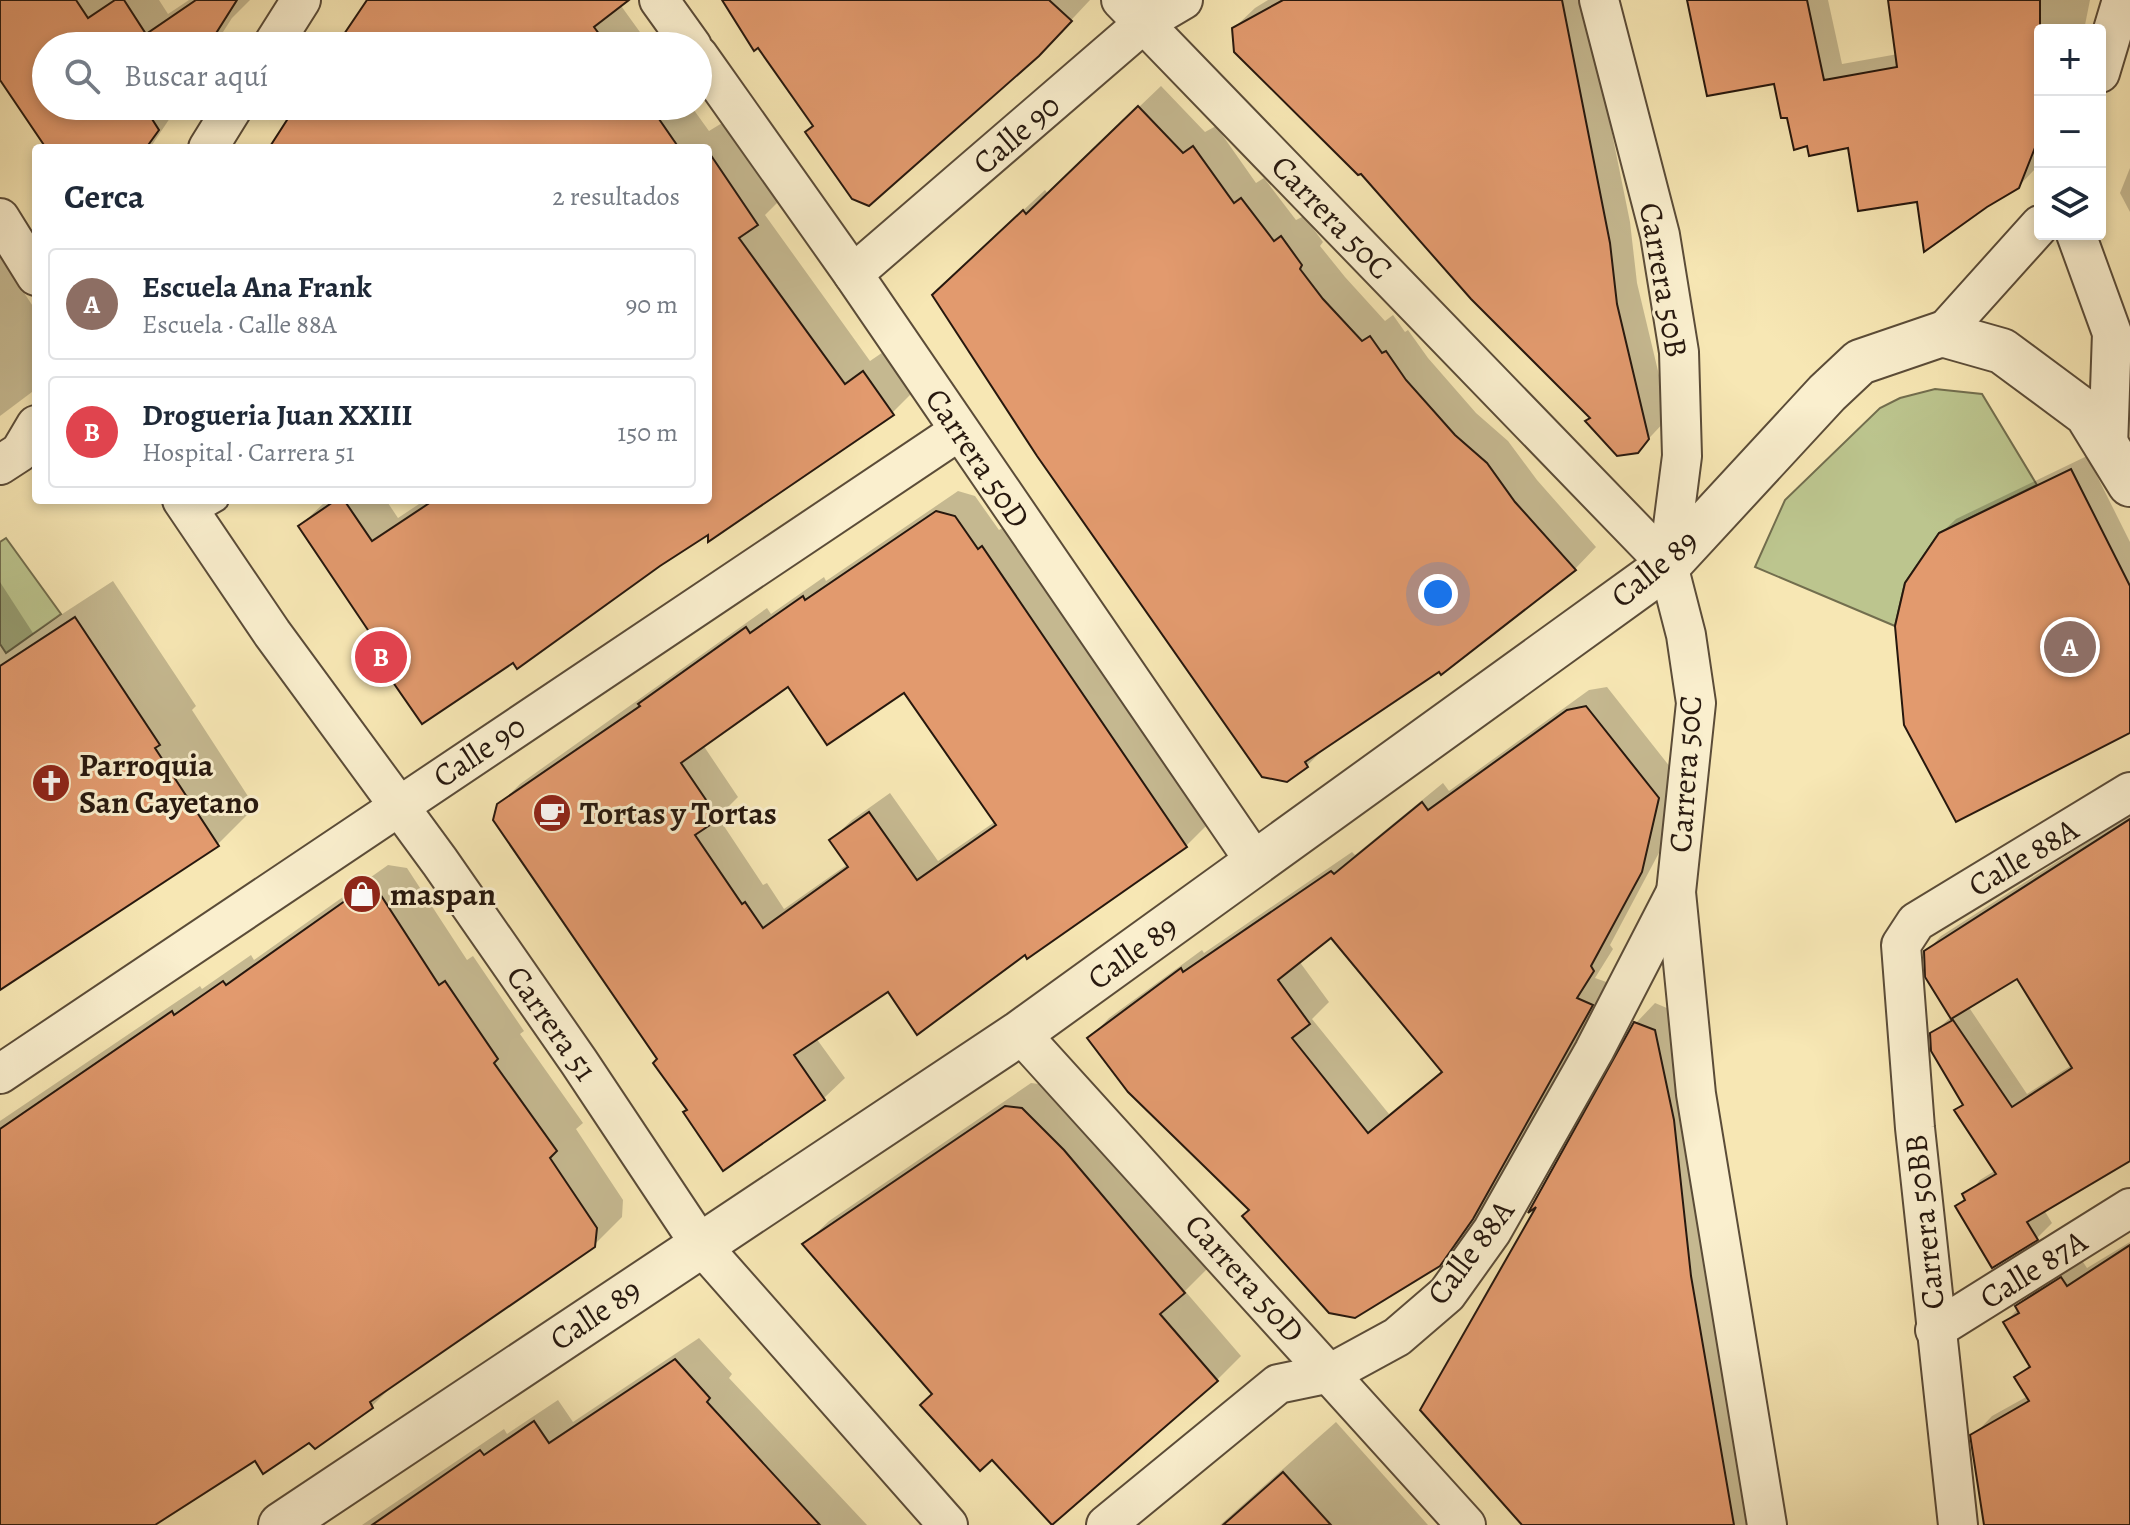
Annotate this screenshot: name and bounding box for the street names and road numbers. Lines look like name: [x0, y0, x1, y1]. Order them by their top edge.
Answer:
street label: Calle 90: [963, 84, 1069, 184]
street label: Carrera 50C: [1261, 145, 1403, 289]
street label: Carrera 50B: [1629, 199, 1699, 361]
street label: Carrera 50D: [915, 379, 1041, 537]
street label: Calle 89: [1601, 519, 1707, 617]
street label: Carrera 50C: [1658, 694, 1712, 854]
street label: Calle 90: [424, 704, 534, 798]
street label: Calle 88A: [1960, 806, 2087, 907]
street label: Calle 89: [1078, 904, 1186, 1000]
street label: Carrera 51: [496, 957, 608, 1089]
street label: Carrera 50BB: [1893, 1132, 1955, 1312]
street label: Calle 88A: [1416, 1189, 1525, 1314]
street label: Carrera 50D: [1175, 1204, 1315, 1352]
street label: Calle 87A: [1971, 1218, 2096, 1319]
street label: Calle 89: [541, 1267, 649, 1361]

